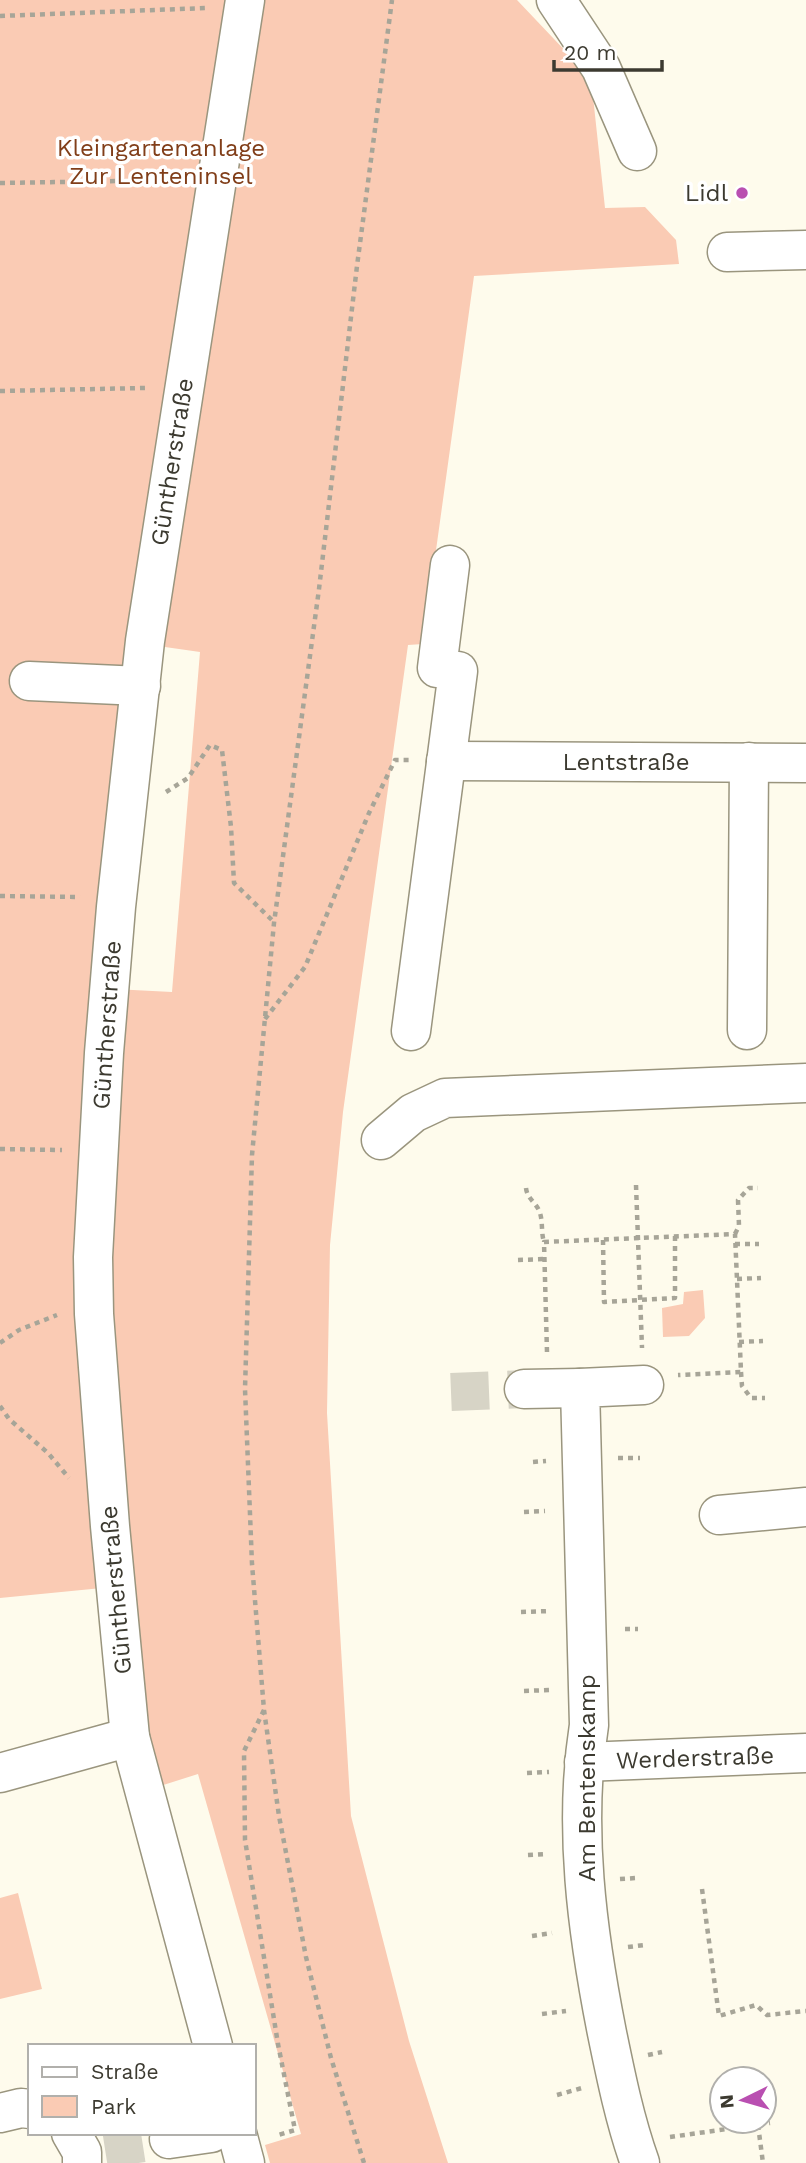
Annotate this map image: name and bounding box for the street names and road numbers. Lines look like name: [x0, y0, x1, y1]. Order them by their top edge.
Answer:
street label: Güntherstraße: [145, 376, 199, 548]
street label: Lentstraße: [563, 748, 689, 776]
street label: Güntherstraße: [87, 940, 127, 1110]
street label: Güntherstraße: [95, 1504, 137, 1676]
street label: Am Bentenskamp: [573, 1674, 601, 1882]
street label: Werderstraße: [616, 1741, 774, 1775]

